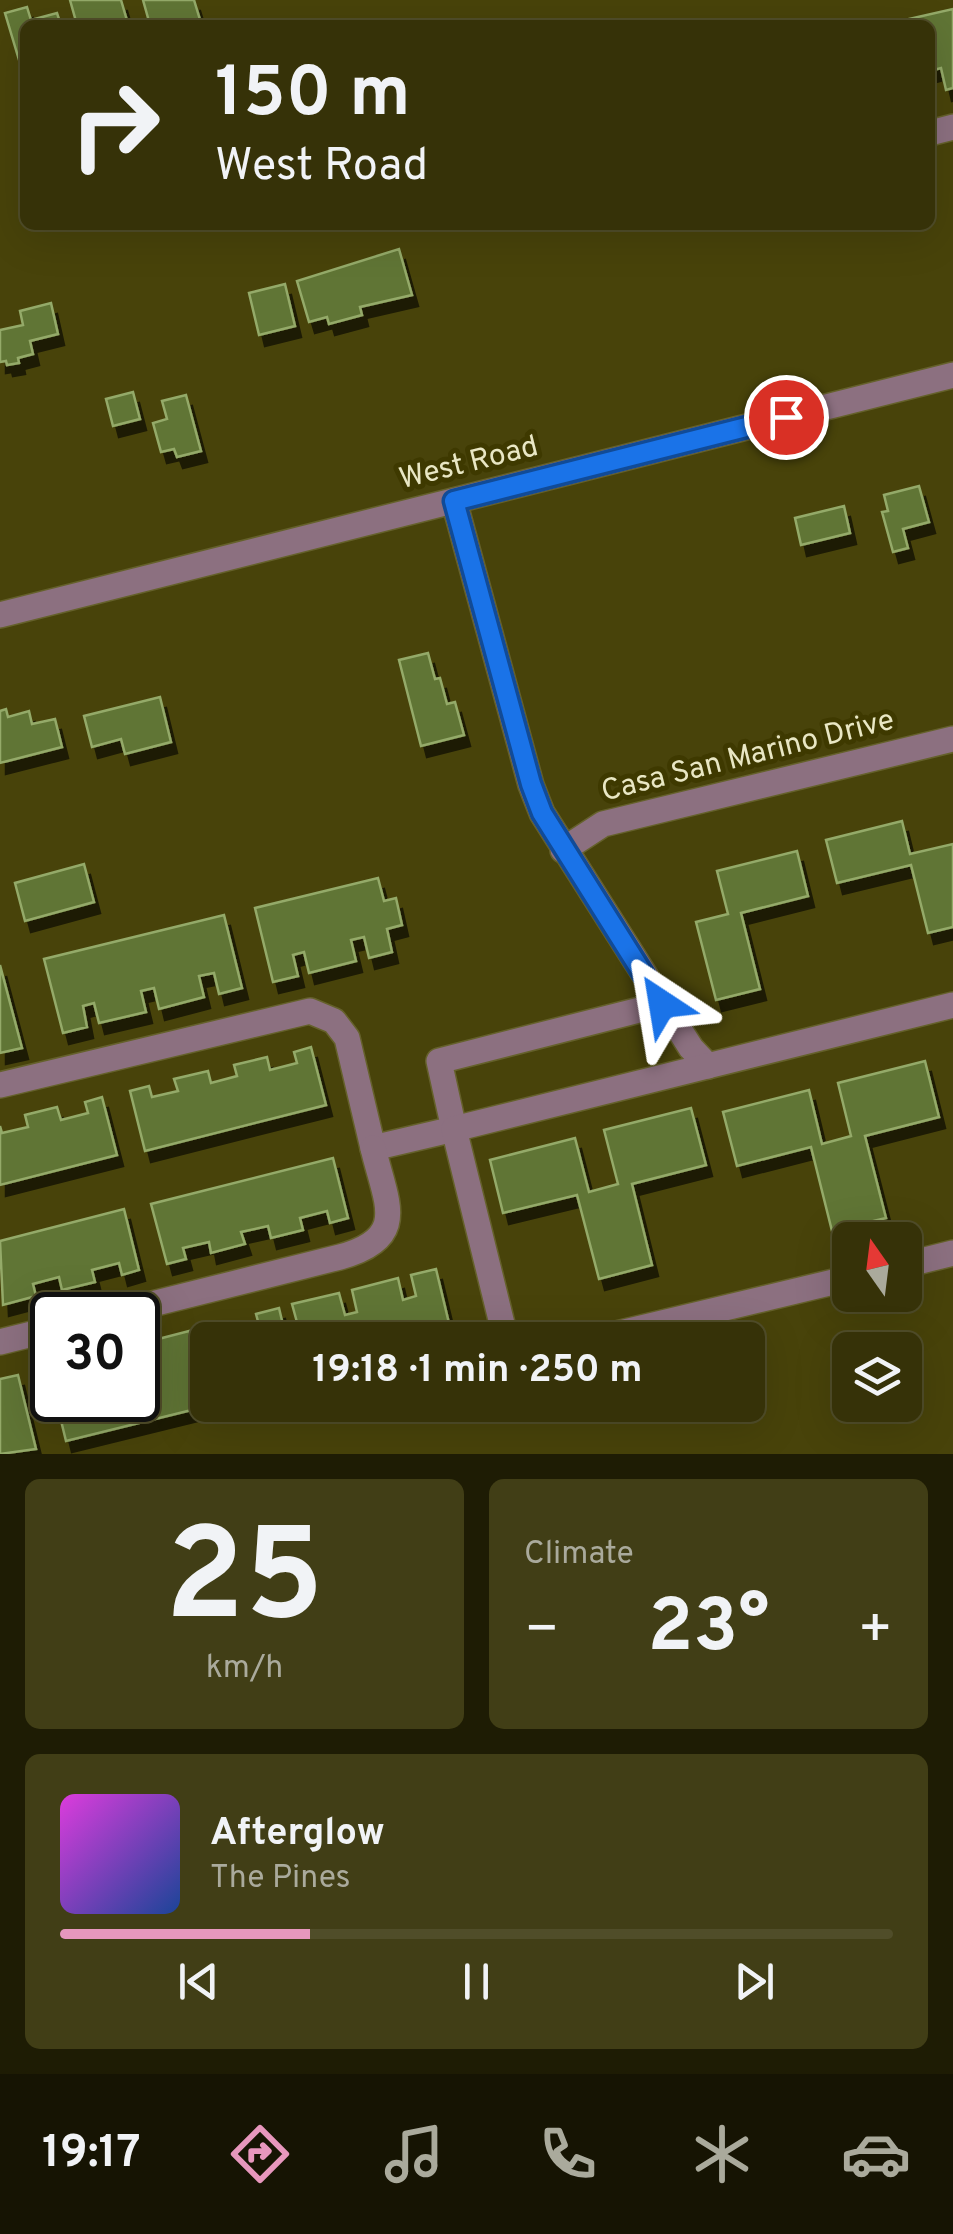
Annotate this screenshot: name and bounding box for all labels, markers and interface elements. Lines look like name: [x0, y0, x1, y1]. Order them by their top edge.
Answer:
text: 150 m: [215, 52, 410, 141]
icon: right: [50, 60, 180, 190]
text: West Road: [215, 139, 428, 196]
pin: [744, 375, 829, 460]
icon: arrive: [759, 390, 814, 445]
street label: West Road: [396, 429, 542, 499]
street label: Casa San Marino Drive: [598, 703, 898, 811]
position arrow: [610, 952, 714, 1056]
north arrow: [832, 1222, 922, 1312]
map controls: [832, 1222, 922, 1422]
speed limit sign: 30: [30, 1292, 160, 1422]
button: layers: [832, 1332, 922, 1422]
text: 19:18 · 1 min · 250 m: [312, 1347, 643, 1396]
text: 25: [165, 1501, 324, 1666]
text: Climate: [524, 1535, 634, 1575]
text: 23°: [647, 1583, 770, 1678]
text: −: [524, 1597, 559, 1667]
text: +: [858, 1597, 893, 1667]
text: km/h: [206, 1649, 283, 1689]
text: Afterglow: [210, 1810, 385, 1859]
text: The Pines: [210, 1859, 351, 1899]
icon: previous: [171, 1954, 226, 2009]
icon: pause: [449, 1954, 504, 2009]
icon: next: [727, 1954, 782, 2009]
icon: directions: [225, 2119, 295, 2189]
icon: music: [379, 2119, 449, 2189]
icon: phone: [533, 2119, 603, 2189]
icon: climate: [687, 2119, 757, 2189]
icon: car: [841, 2119, 911, 2189]
text: 19:17: [42, 2126, 141, 2183]

